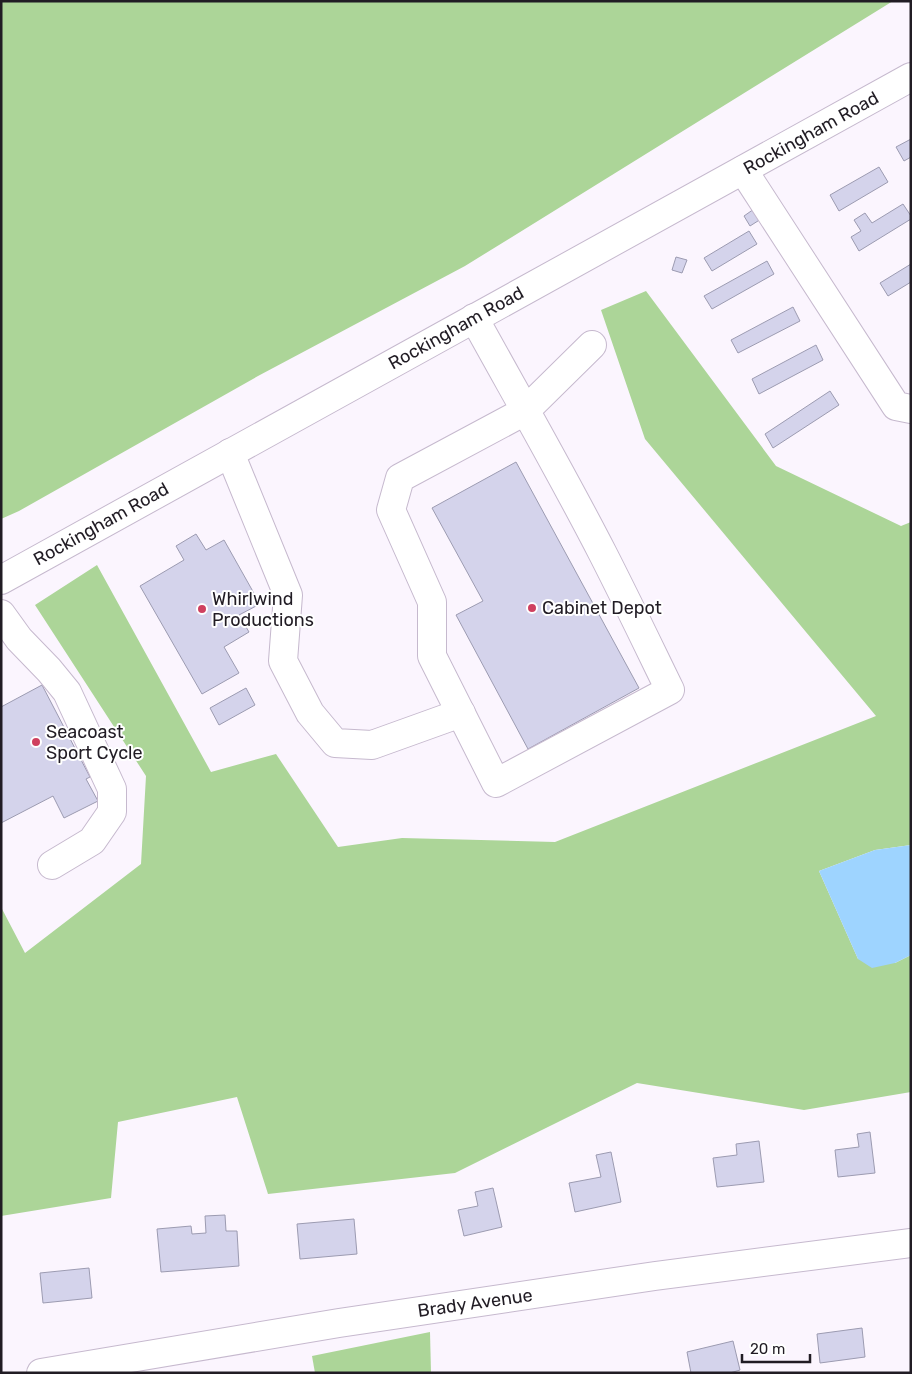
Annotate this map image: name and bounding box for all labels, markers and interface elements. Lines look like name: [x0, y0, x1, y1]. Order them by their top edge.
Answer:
street label: Rockingham Road: [740, 87, 882, 179]
street label: Rockingham Road: [385, 282, 527, 374]
street label: Rockingham Road: [30, 478, 172, 570]
place label: Whirlwind Productions: [212, 588, 314, 631]
place label: Cabinet Depot: [542, 597, 662, 619]
marker: Cabinet Depot: [526, 602, 538, 614]
marker: Whirlwind Productions: [196, 603, 208, 615]
place label: Seacoast Sport Cycle: [46, 721, 143, 764]
marker: Seacoast Sport Cycle: [30, 736, 42, 748]
street label: Brady Avenue: [416, 1284, 534, 1322]
scale bar: [742, 1332, 810, 1364]
text: 20 m: [750, 1340, 785, 1358]

